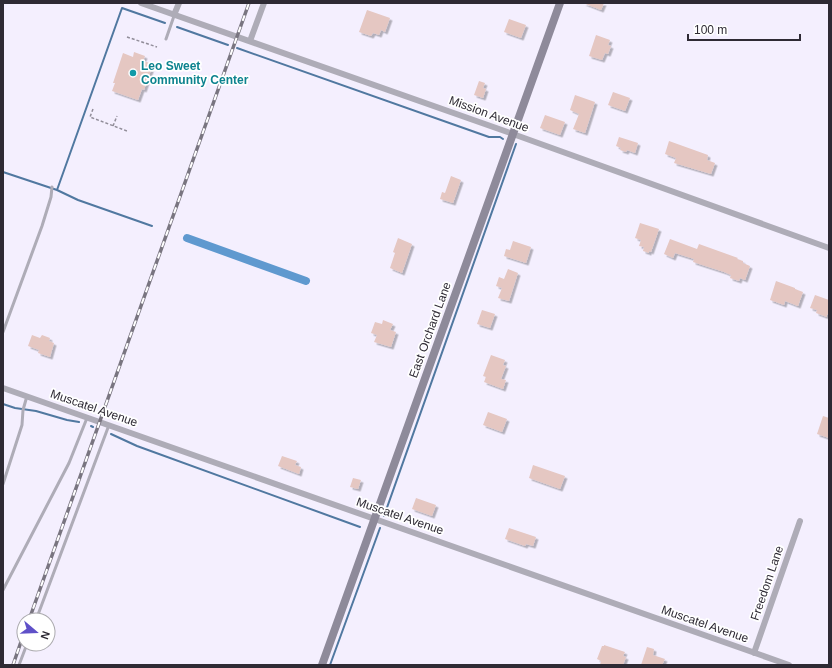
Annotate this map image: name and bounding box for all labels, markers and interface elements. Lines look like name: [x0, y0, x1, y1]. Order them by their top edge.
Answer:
scale bar: [688, 16, 800, 42]
text: 100 m: [694, 23, 727, 37]
place label: Leo Sweet Community Center: [141, 59, 249, 87]
marker: Leo Sweet Community Center: [128, 68, 138, 78]
street label: Mission Avenue: [447, 93, 531, 135]
street label: East Orchard Lane: [406, 280, 454, 380]
street label: Muscatel Avenue: [49, 387, 140, 430]
street label: Muscatel Avenue: [355, 495, 446, 538]
street label: Freedom Lane: [748, 544, 786, 622]
street label: Muscatel Avenue: [660, 603, 751, 646]
north arrow: [16, 612, 56, 652]
text: N: [38, 630, 52, 641]

